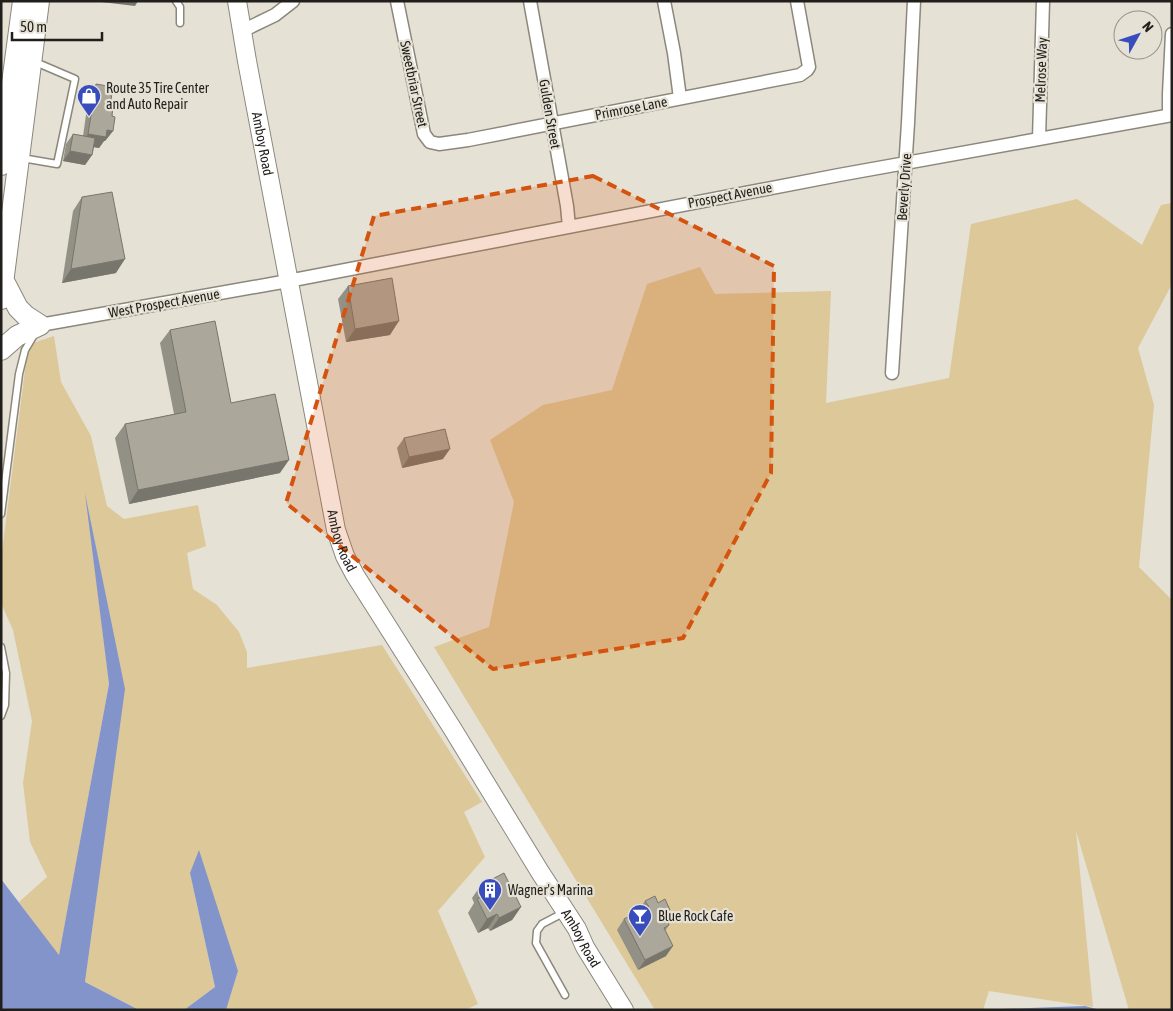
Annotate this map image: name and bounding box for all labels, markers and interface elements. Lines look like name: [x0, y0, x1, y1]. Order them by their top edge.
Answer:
scale bar: [12, 10, 102, 42]
north arrow: [1113, 10, 1163, 60]
text: 50 m: [20, 18, 47, 35]
text: N: [1139, 18, 1157, 35]
street label: Melrose Way: [1032, 37, 1050, 103]
street label: Sweetbriar Street: [397, 39, 431, 129]
street label: Gulden Street: [536, 78, 564, 150]
place label: Route 35 Tire Center and Auto Repair: [106, 80, 210, 112]
shop icon: Route 35 Tire Center and Auto Repair: [76, 83, 102, 117]
street label: Primrose Lane: [593, 93, 669, 123]
street label: Amboy Road: [249, 111, 277, 177]
street label: Beverly Drive: [894, 153, 914, 221]
street label: Prospect Avenue: [687, 179, 773, 211]
street label: West Prospect Avenue: [107, 285, 221, 321]
street label: Amboy Road: [324, 508, 360, 574]
building icon: Wagner's Marina: [477, 877, 503, 911]
place label: Wagner's Marina: [508, 882, 593, 898]
bar icon: Blue Rock Cafe: [627, 903, 653, 937]
street label: Amboy Road: [558, 906, 604, 970]
place label: Blue Rock Cafe: [658, 908, 733, 924]

